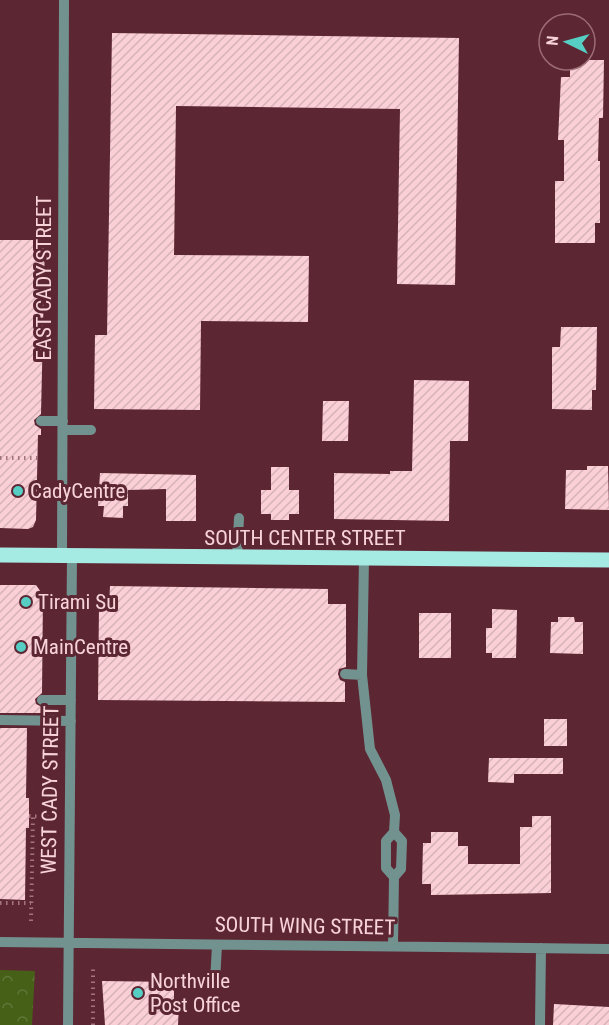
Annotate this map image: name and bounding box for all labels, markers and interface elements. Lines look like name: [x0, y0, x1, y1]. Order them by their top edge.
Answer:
north arrow: [537, 12, 597, 72]
text: N: [543, 35, 562, 46]
street label: EAST CADY STREET: [32, 195, 56, 361]
place label: CadyCentre: [30, 479, 125, 503]
marker: CadyCentre: [11, 484, 25, 498]
street label: SOUTH CENTER STREET: [204, 526, 406, 550]
place label: Tirami Su: [38, 590, 116, 614]
marker: Tirami Su: [19, 595, 33, 609]
place label: MainCentre: [33, 635, 128, 659]
marker: MainCentre: [14, 640, 28, 654]
street label: WEST CADY STREET: [37, 705, 63, 875]
street label: SOUTH WING STREET: [215, 912, 396, 940]
place label: Northville Post Office: [150, 969, 241, 1017]
marker: Northville Post Office: [131, 986, 145, 1000]

